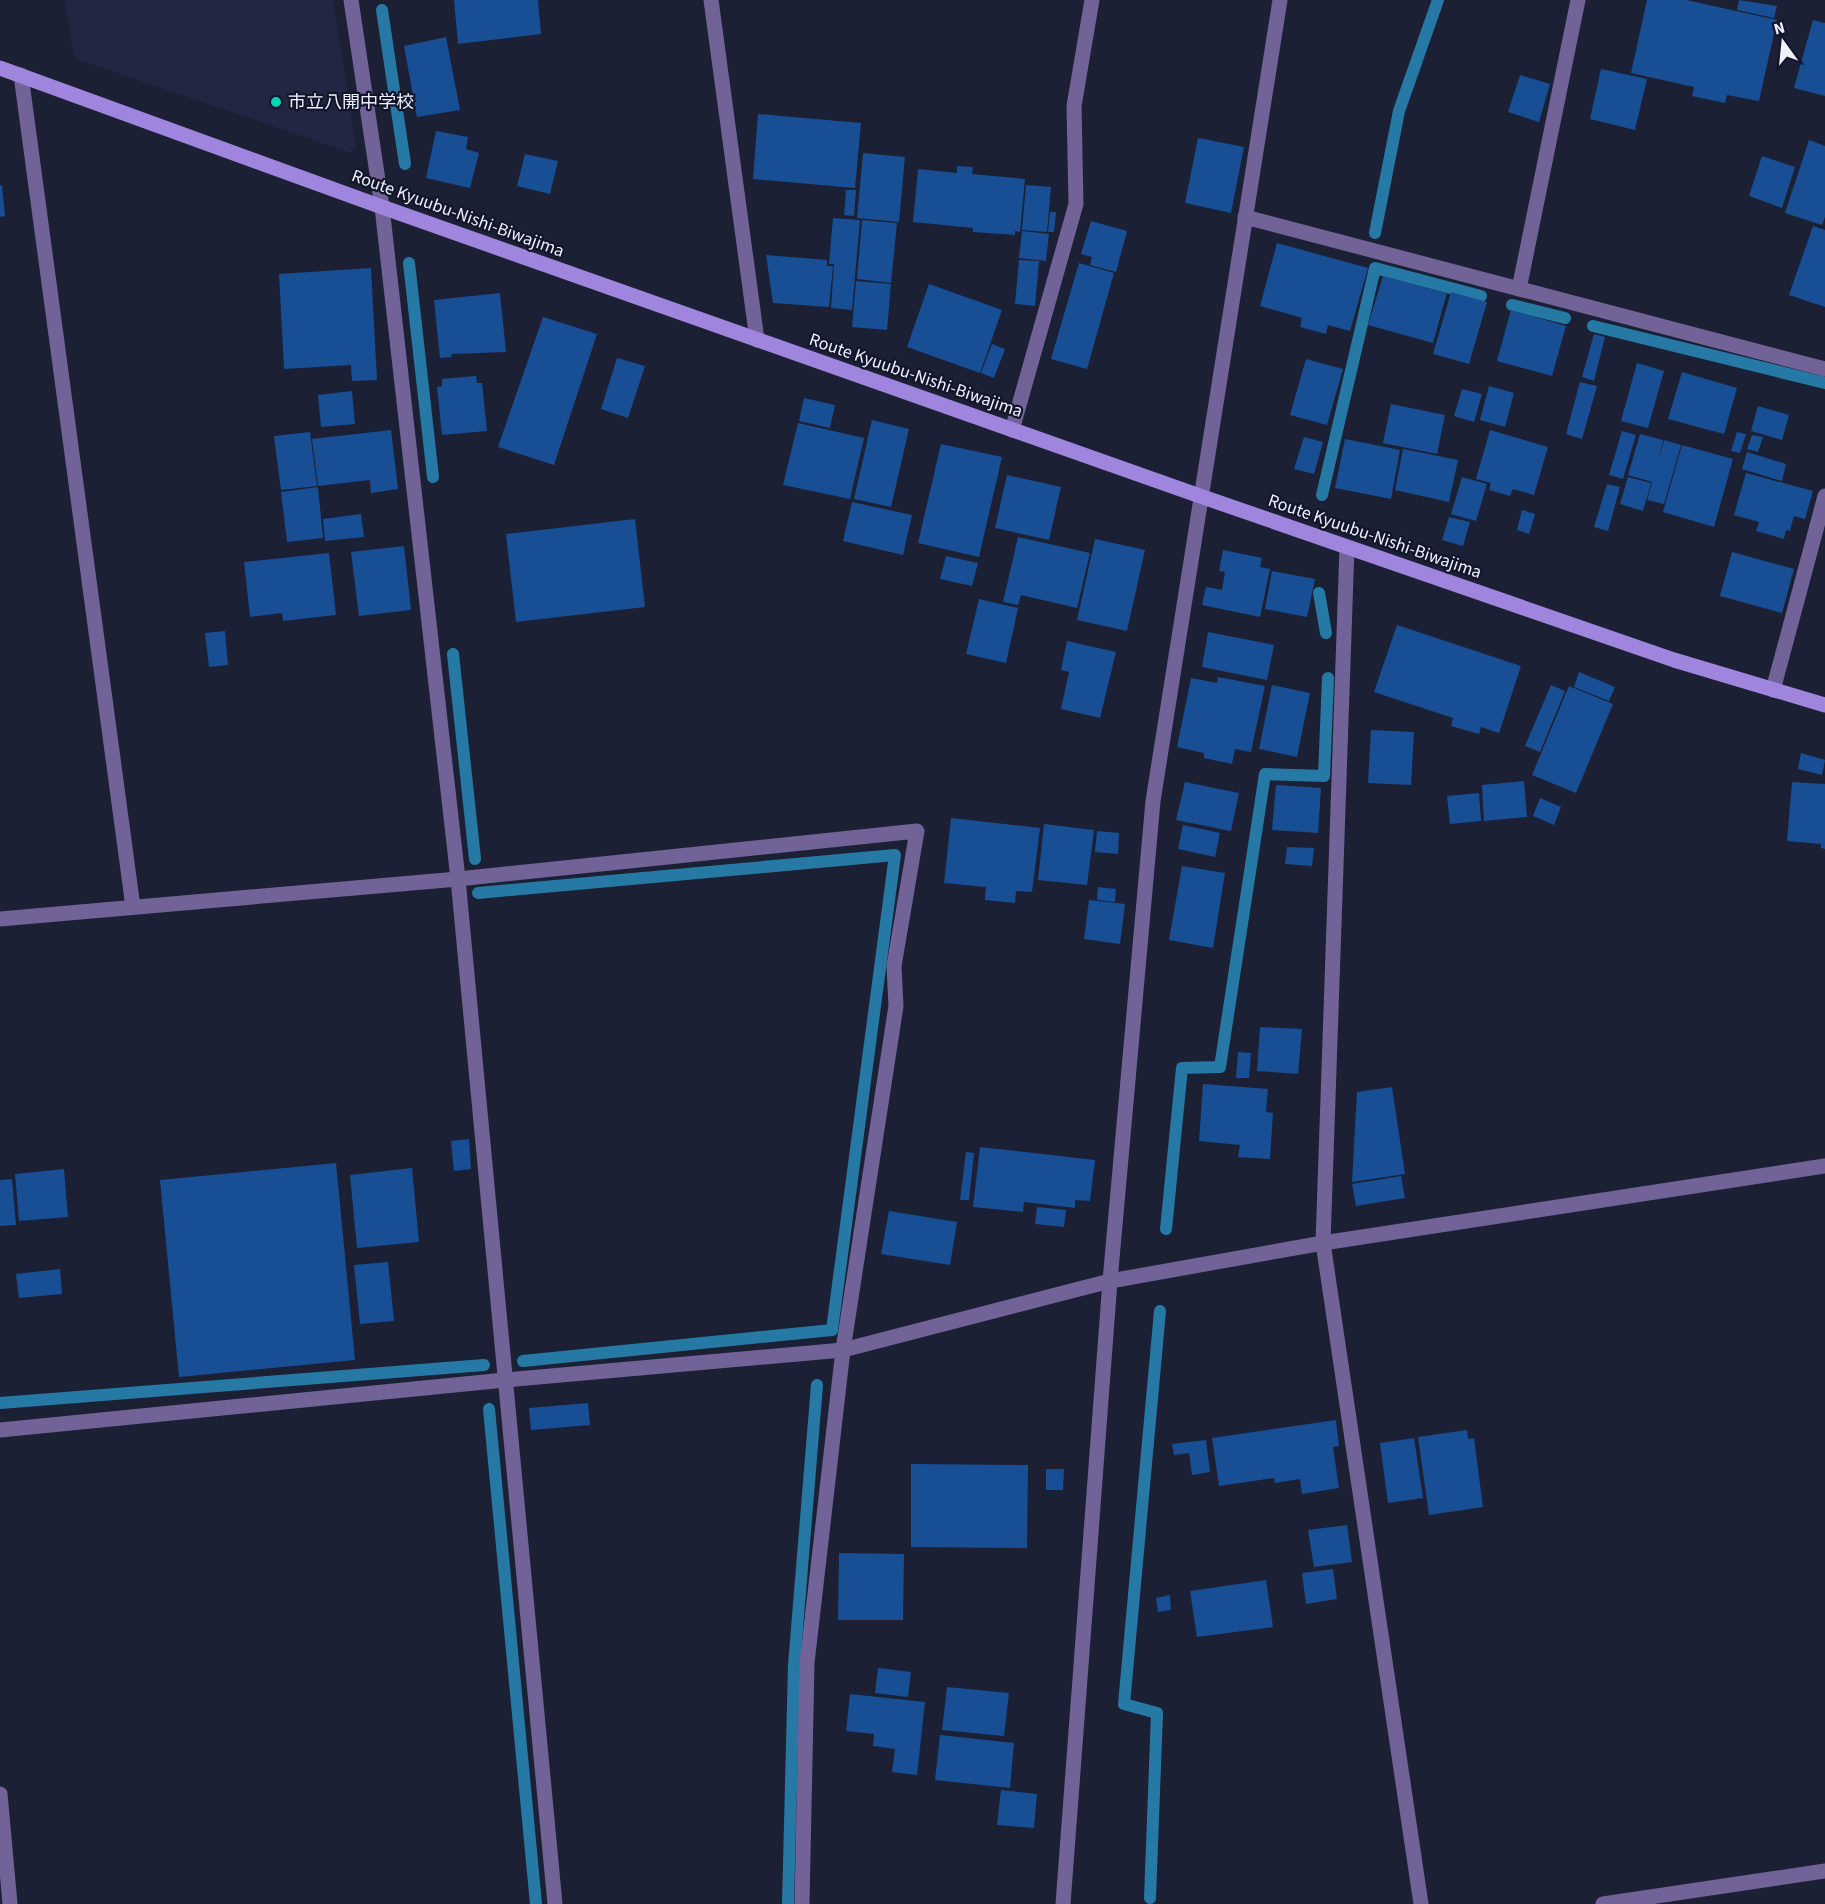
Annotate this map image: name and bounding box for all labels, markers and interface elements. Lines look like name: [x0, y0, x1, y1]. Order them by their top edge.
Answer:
north arrow: [1753, 12, 1813, 72]
text: N: [1771, 16, 1787, 40]
place label: 市立八開中学校: [288, 90, 414, 115]
marker: 市立八開中学校: [269, 95, 283, 109]
street label: Route Kyuubu-Nishi-Biwajima: [348, 163, 568, 264]
street label: Route Kyuubu-Nishi-Biwajima: [806, 327, 1026, 424]
street label: Route Kyuubu-Nishi-Biwajima: [1265, 488, 1485, 585]

